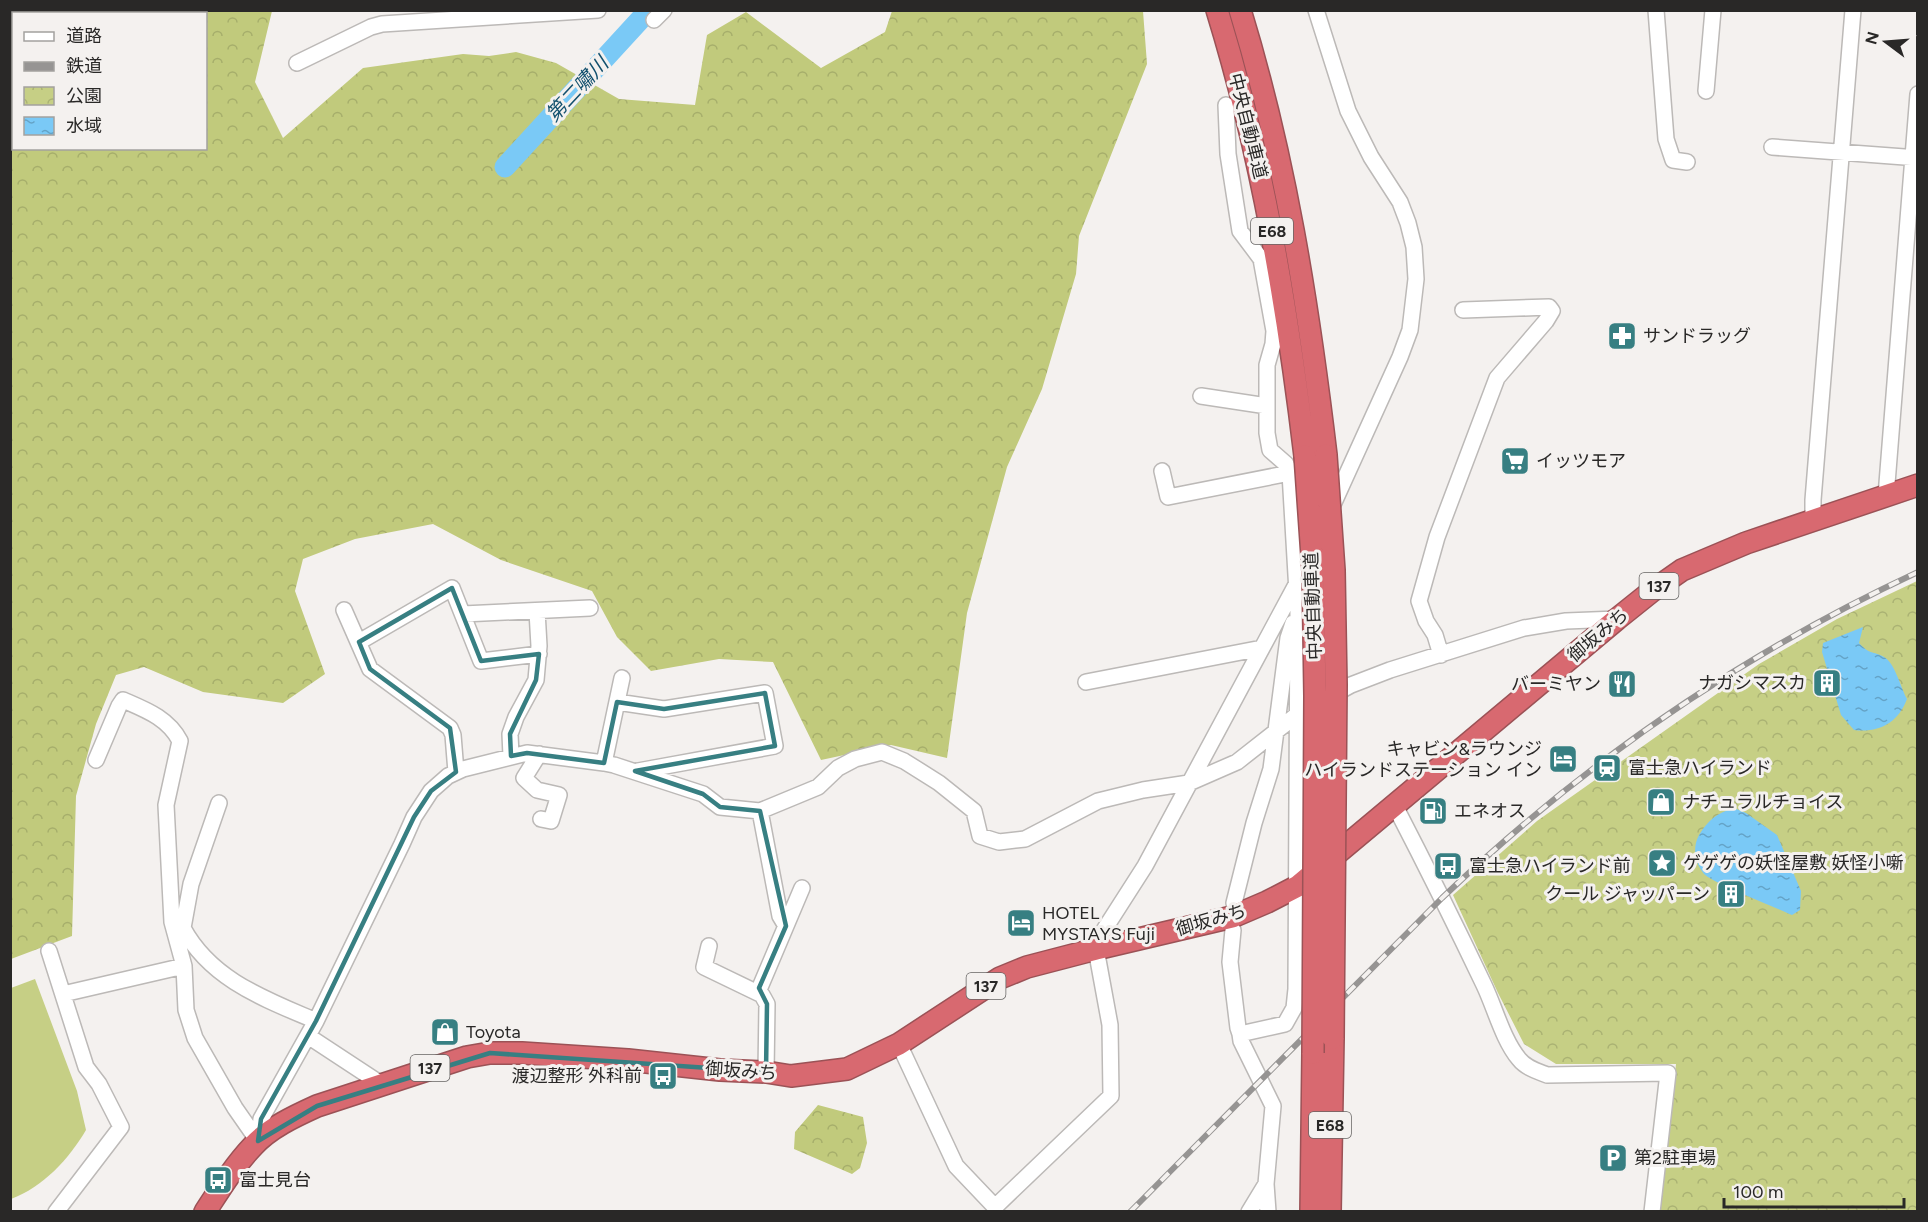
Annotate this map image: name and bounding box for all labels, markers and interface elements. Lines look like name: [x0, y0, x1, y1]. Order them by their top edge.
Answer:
legend: [12, 12, 207, 150]
north arrow: [1856, 12, 1916, 72]
text: 道路: [66, 25, 102, 47]
text: N: [1861, 29, 1883, 47]
water label: 第二嘯川: [541, 50, 614, 126]
text: 鉄道: [66, 55, 102, 77]
street label: 中央自動車道: [1224, 71, 1272, 181]
text: 公園: [66, 85, 102, 107]
text: 水域: [66, 115, 102, 137]
road number: E68: [1251, 218, 1293, 244]
pharmacy icon: サンドラッグ: [1606, 320, 1638, 352]
place label: サンドラッグ: [1643, 325, 1751, 347]
supermarket icon: イッツモア: [1499, 445, 1531, 477]
place label: イッツモア: [1536, 450, 1626, 472]
street label: 中央自動車道: [1300, 552, 1326, 660]
road number: 137: [1640, 573, 1678, 599]
street label: 御坂みち: [1563, 603, 1633, 667]
building icon: ナガシマスカ: [1811, 667, 1843, 699]
restaurant icon: バーミヤン: [1606, 668, 1638, 700]
place label: ナガシマスカ: [1698, 672, 1806, 694]
place label: バーミヤン: [1511, 673, 1601, 695]
place label: キャビン&ラウンジ ハイランドステーション イン: [1304, 738, 1542, 781]
hotel icon: キャビン&ラウンジ ハイランドステーション イン: [1547, 743, 1579, 775]
station icon: 富士急ハイランド: [1591, 752, 1623, 784]
place label: 富士急ハイランド: [1628, 757, 1772, 779]
shop icon: ナチュラルチョイス: [1645, 786, 1677, 818]
place label: ナチュラルチョイス: [1682, 791, 1843, 813]
fuel station icon: エネオス: [1417, 795, 1449, 827]
place label: エネオス: [1454, 800, 1526, 822]
place icon: ゲゲゲの妖怪屋敷 妖怪小噺: [1646, 847, 1678, 879]
bus stop icon: 富士急ハイランド前: [1432, 850, 1464, 882]
place label: ゲゲゲの妖怪屋敷 妖怪小噺: [1683, 852, 1903, 874]
place label: 富士急ハイランド前: [1469, 855, 1631, 877]
building icon: クール ジャッパーン: [1715, 878, 1747, 910]
place label: クール ジャッパーン: [1545, 883, 1710, 905]
street label: 御坂みち: [1173, 900, 1249, 940]
place label: HOTEL MYSTAYS Fuji: [1042, 902, 1155, 945]
hotel icon: HOTEL MYSTAYS Fuji: [1005, 907, 1037, 939]
road number: 137: [966, 973, 1006, 999]
shop icon: Toyota: [429, 1016, 461, 1048]
place label: Toyota: [466, 1021, 521, 1043]
road number: 137: [410, 1055, 450, 1081]
street label: 御坂みち: [704, 1058, 778, 1084]
bus stop icon: 渡辺整形 外科前: [647, 1060, 679, 1092]
place label: 渡辺整形 外科前: [512, 1065, 642, 1087]
road number: E68: [1309, 1112, 1351, 1138]
parking icon: 第2駐車場: [1597, 1142, 1629, 1174]
place label: 第2駐車場: [1634, 1147, 1716, 1169]
bus stop icon: 富士見台: [202, 1164, 234, 1196]
place label: 富士見台: [239, 1169, 311, 1191]
scale bar: [1724, 1171, 1904, 1209]
text: 100 m: [1733, 1181, 1783, 1203]

